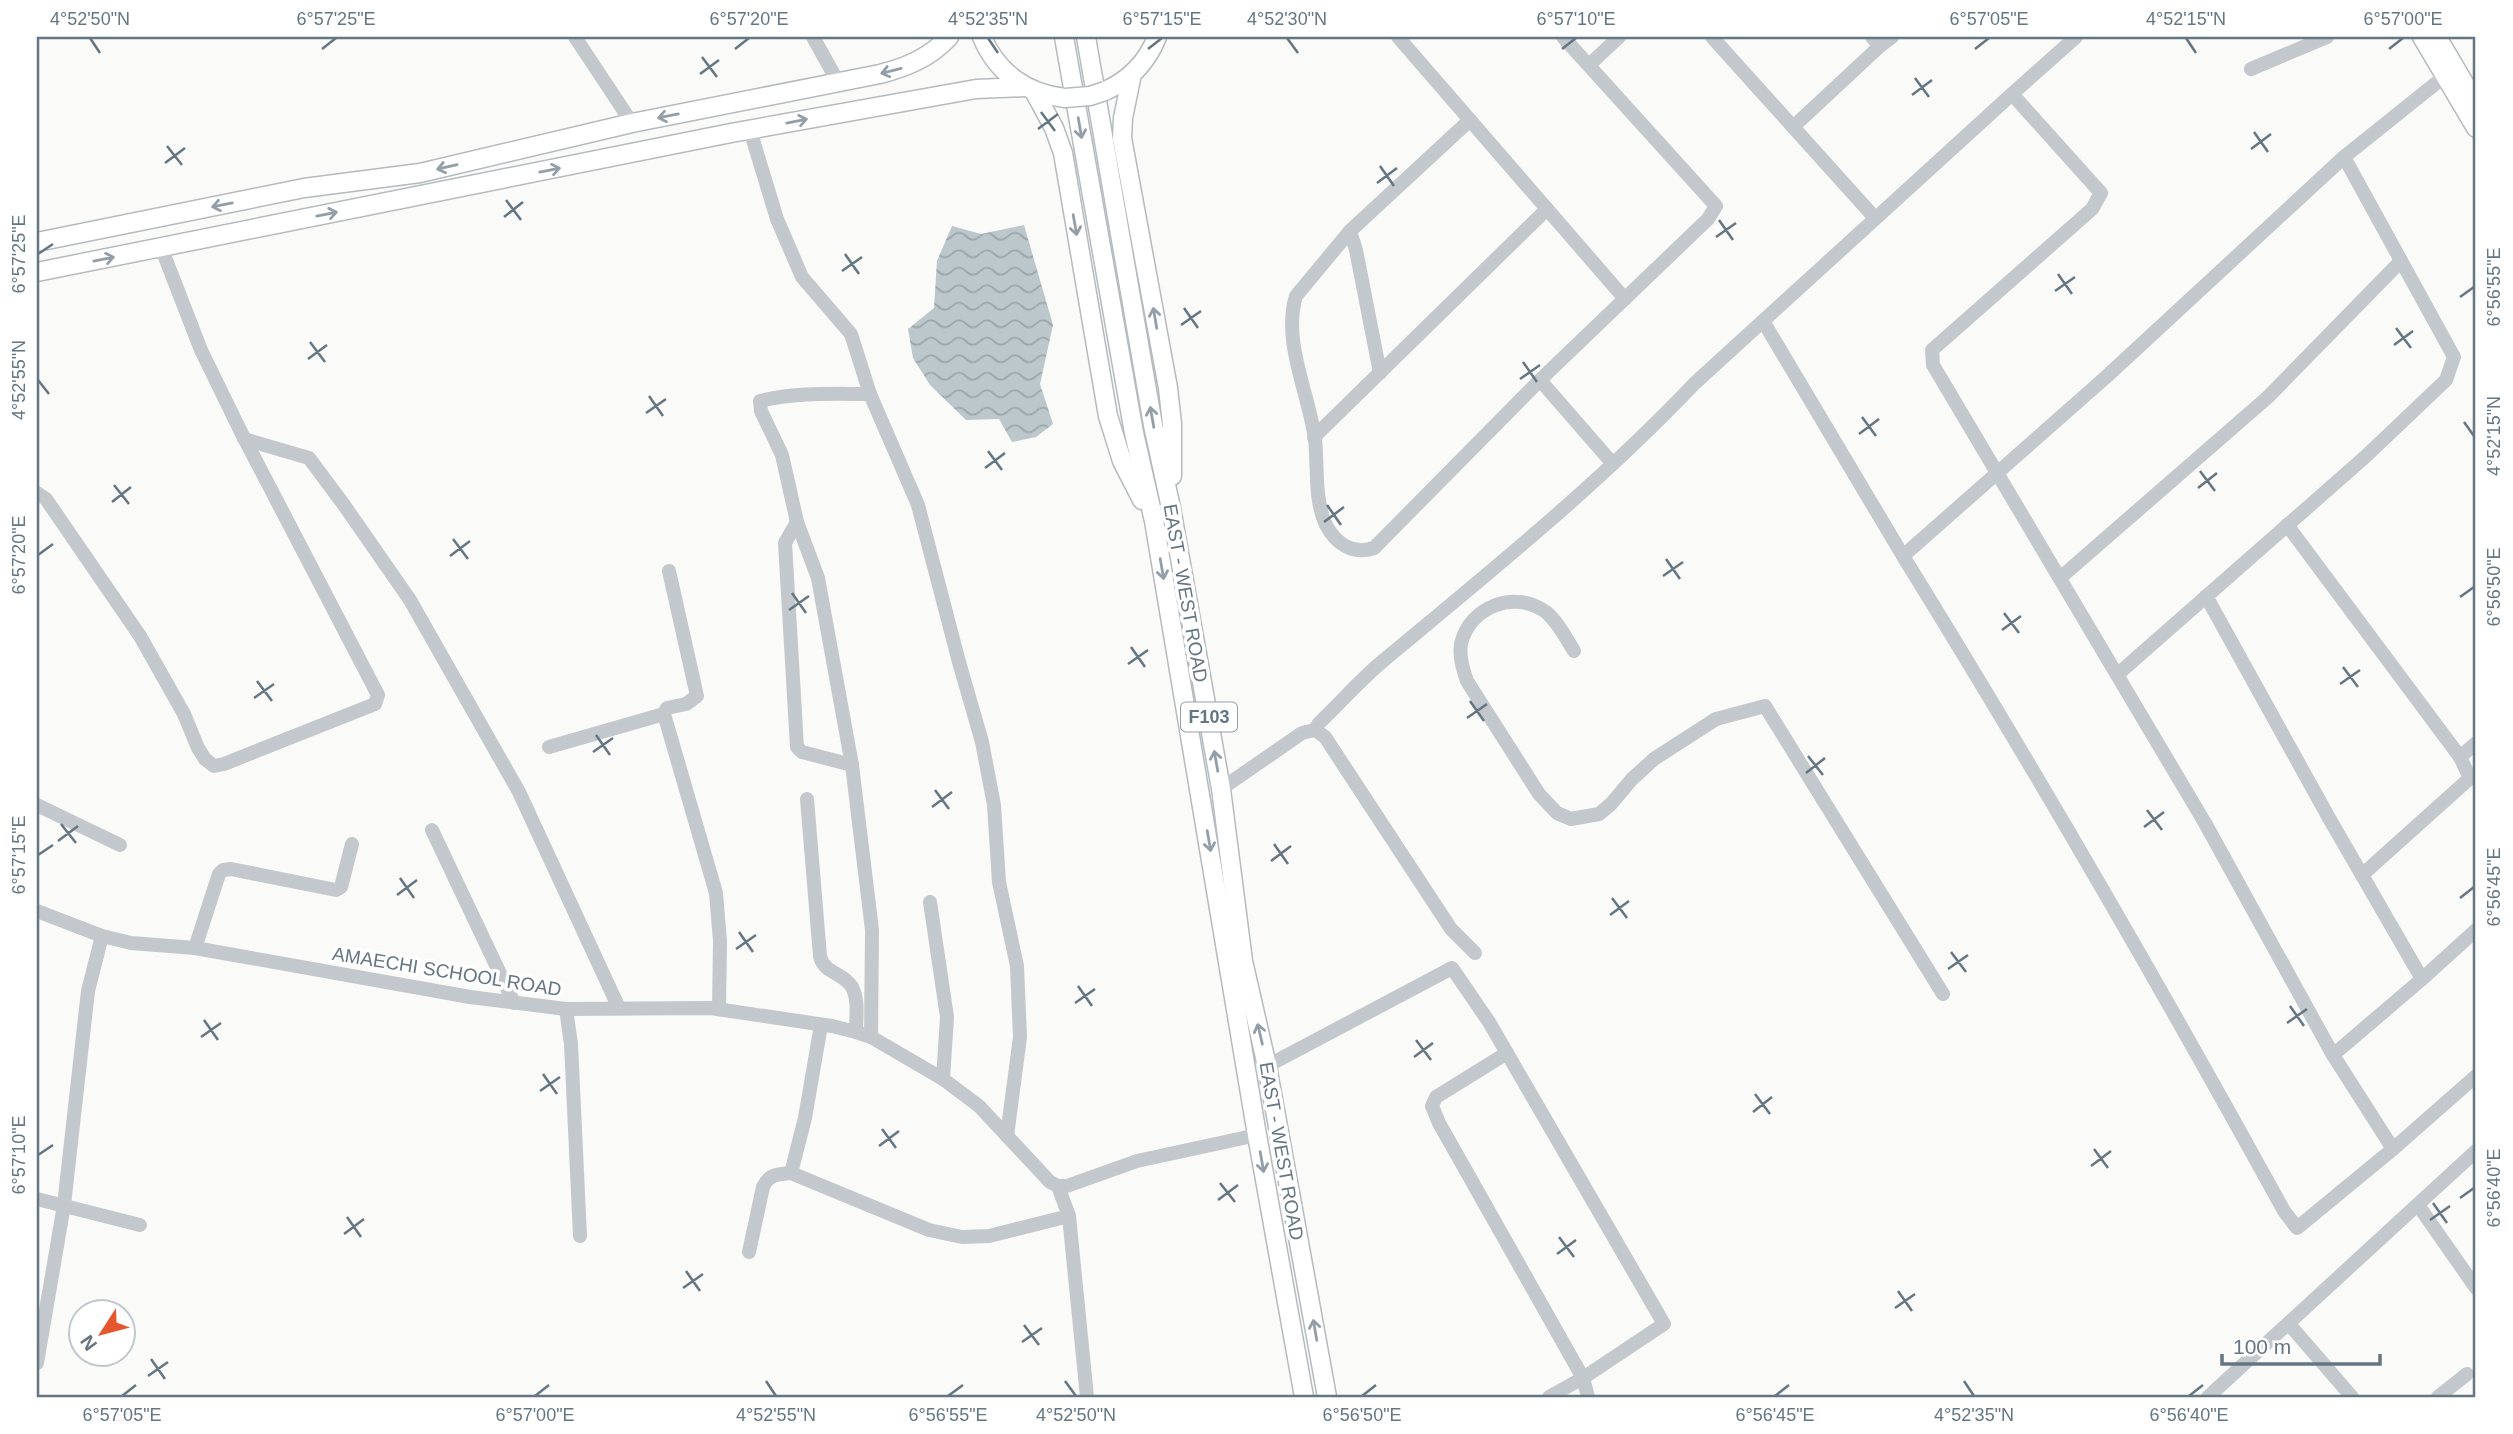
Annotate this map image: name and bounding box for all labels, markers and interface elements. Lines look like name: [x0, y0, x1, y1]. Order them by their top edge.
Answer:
text: 4°52'50"N: [50, 9, 130, 29]
text: 6°57'25"E: [296, 9, 376, 29]
text: 6°57'20"E: [709, 9, 789, 29]
text: 4°52'35"N: [948, 9, 1028, 29]
text: 6°57'15"E: [1122, 9, 1202, 29]
text: 4°52'30"N: [1247, 9, 1327, 29]
text: 6°57'10"E: [1536, 9, 1616, 29]
text: 6°57'05"E: [1949, 9, 2029, 29]
text: 4°52'15"N: [2146, 9, 2226, 29]
text: 6°57'00"E: [2363, 9, 2443, 29]
one-way arrow: [880, 65, 903, 78]
one-way arrow: [657, 110, 680, 124]
one-way arrow: [785, 114, 808, 128]
one-way arrow: [1074, 116, 1087, 139]
one-way arrow: [436, 161, 458, 174]
one-way arrow: [538, 163, 561, 177]
one-way arrow: [211, 198, 234, 212]
one-way arrow: [315, 207, 338, 221]
one-way arrow: [1069, 213, 1082, 236]
text: 6°57'25"E: [9, 214, 29, 294]
text: 6°56'55"E: [2484, 247, 2504, 327]
one-way arrow: [92, 251, 115, 265]
one-way arrow: [1148, 308, 1161, 330]
text: 4°52'55"N: [9, 340, 29, 420]
text: 4°52'15"N: [2484, 396, 2504, 476]
one-way arrow: [1145, 407, 1158, 429]
street label: EAST - WEST ROAD: [1159, 502, 1212, 684]
text: 6°57'20"E: [9, 515, 29, 595]
text: 6°56'50"E: [2484, 547, 2504, 627]
one-way arrow: [1156, 557, 1169, 579]
road number: F103: [1181, 702, 1237, 732]
one-way arrow: [1209, 750, 1223, 773]
text: 6°57'15"E: [9, 815, 29, 895]
one-way arrow: [1203, 829, 1216, 852]
text: 6°56'45"E: [2484, 847, 2504, 927]
street label: AMAECHI SCHOOL ROAD: [331, 943, 563, 1000]
one-way arrow: [1252, 1023, 1266, 1046]
street label: EAST - WEST ROAD: [1255, 1060, 1308, 1242]
text: 6°57'10"E: [9, 1115, 29, 1195]
text: 6°56'40"E: [2484, 1148, 2504, 1228]
one-way arrow: [1256, 1150, 1269, 1173]
north arrow: [66, 1298, 136, 1368]
one-way arrow: [1308, 1319, 1321, 1342]
scale bar: [2222, 1322, 2380, 1366]
text: N: [76, 1331, 101, 1354]
text: 100 m: [2233, 1335, 2291, 1358]
text: 6°57'05"E: [82, 1405, 162, 1425]
text: 6°57'00"E: [495, 1405, 575, 1425]
text: 4°52'55"N: [736, 1405, 816, 1425]
text: 6°56'55"E: [908, 1405, 988, 1425]
text: 4°52'50"N: [1036, 1405, 1116, 1425]
text: 6°56'50"E: [1322, 1405, 1402, 1425]
text: 6°56'45"E: [1735, 1405, 1815, 1425]
text: 4°52'35"N: [1934, 1405, 2014, 1425]
text: 6°56'40"E: [2149, 1405, 2229, 1425]

